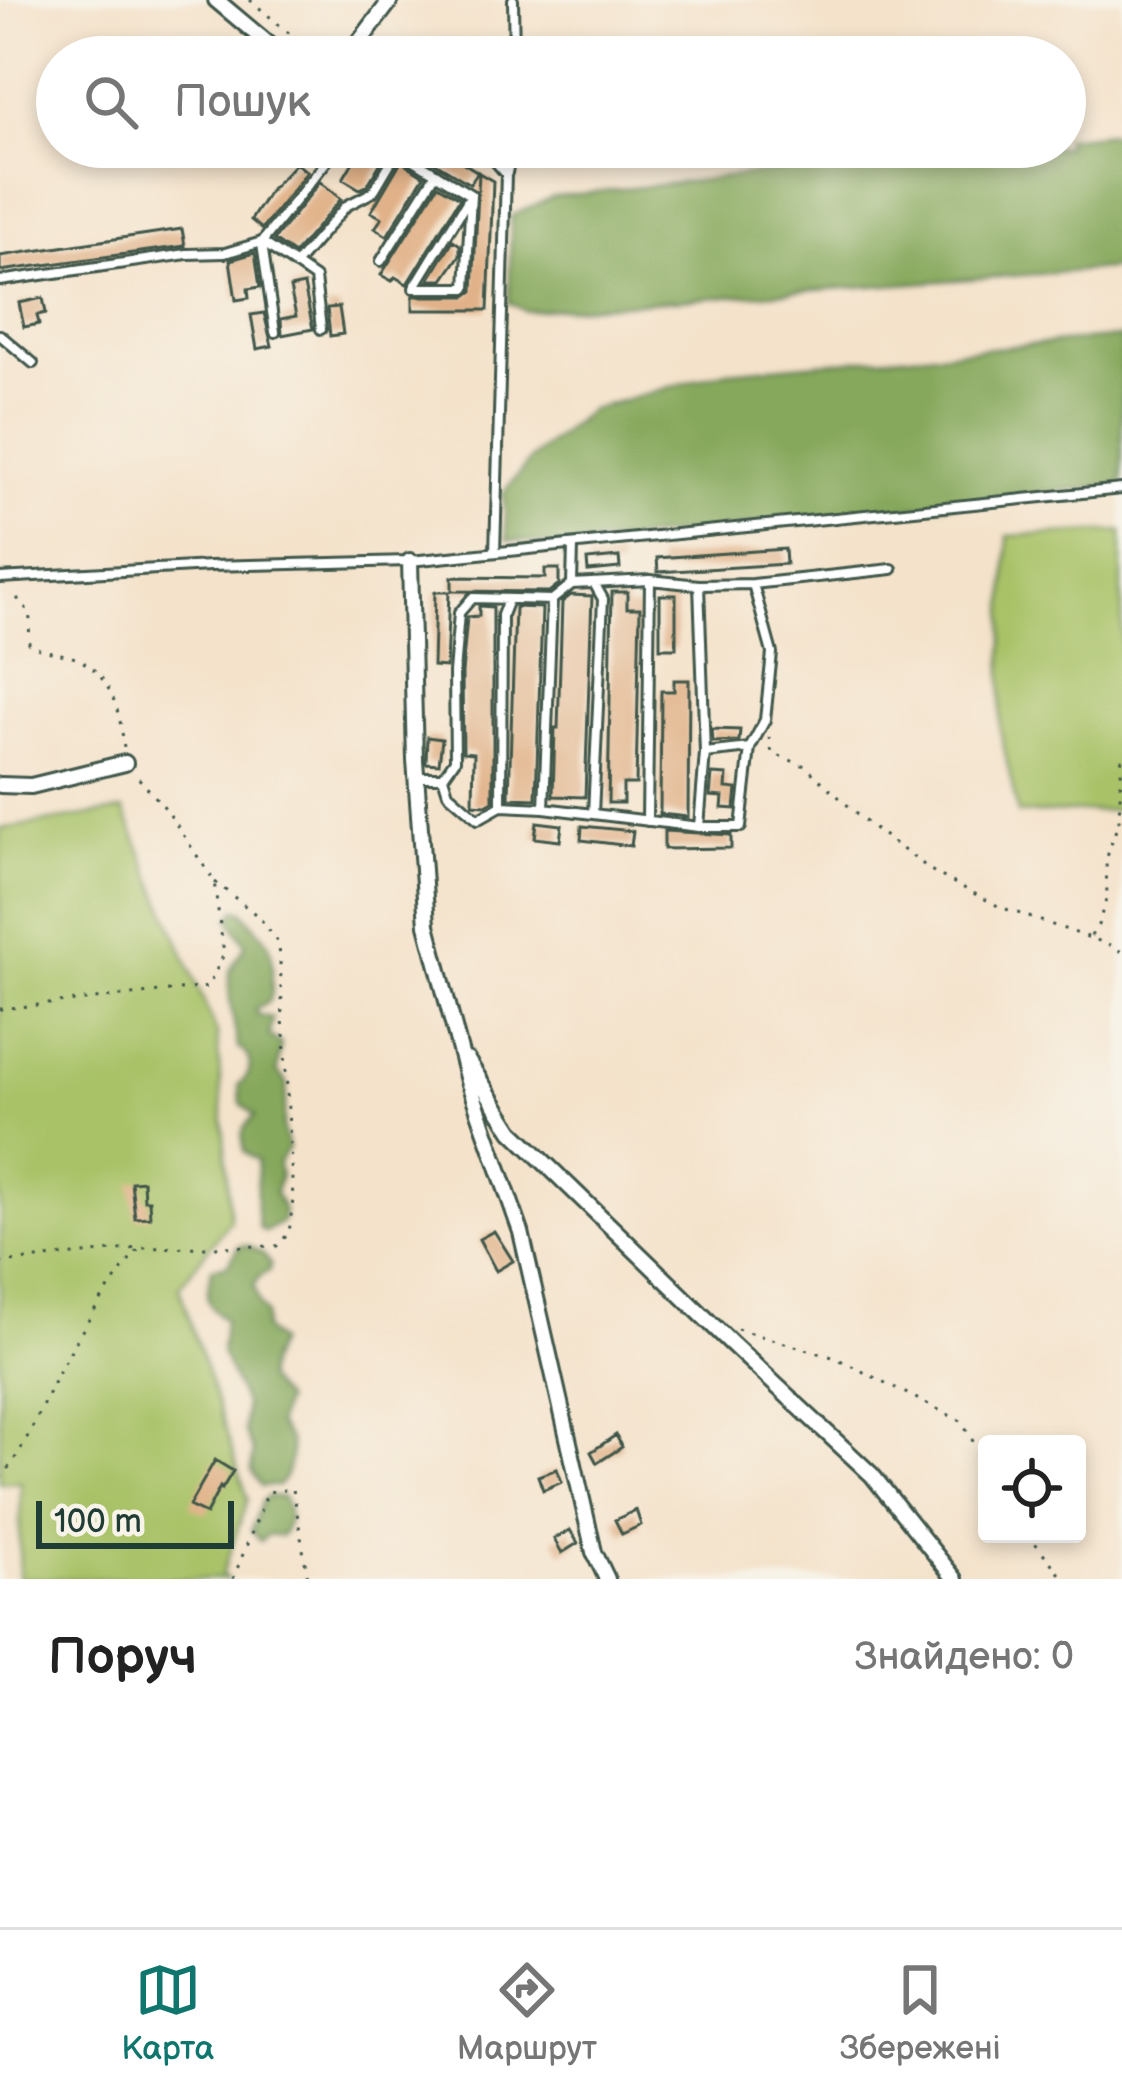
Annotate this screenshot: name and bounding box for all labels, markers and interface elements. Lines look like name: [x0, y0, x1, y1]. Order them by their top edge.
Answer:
search box: [36, 36, 1086, 168]
icon: search: [78, 69, 144, 135]
text: Пошук: [174, 75, 311, 130]
map controls: [978, 1435, 1086, 1543]
button: locate: [978, 1435, 1086, 1543]
scale bar: [36, 1495, 234, 1548]
text: 100 m: [54, 1502, 142, 1542]
text: Поруч: [48, 1627, 197, 1688]
text: Знайдено: 0: [855, 1634, 1074, 1681]
tab: Карта: [121, 1957, 214, 2069]
tab: Маршрут: [457, 1957, 597, 2069]
tab: Збережені: [840, 1957, 1001, 2069]

